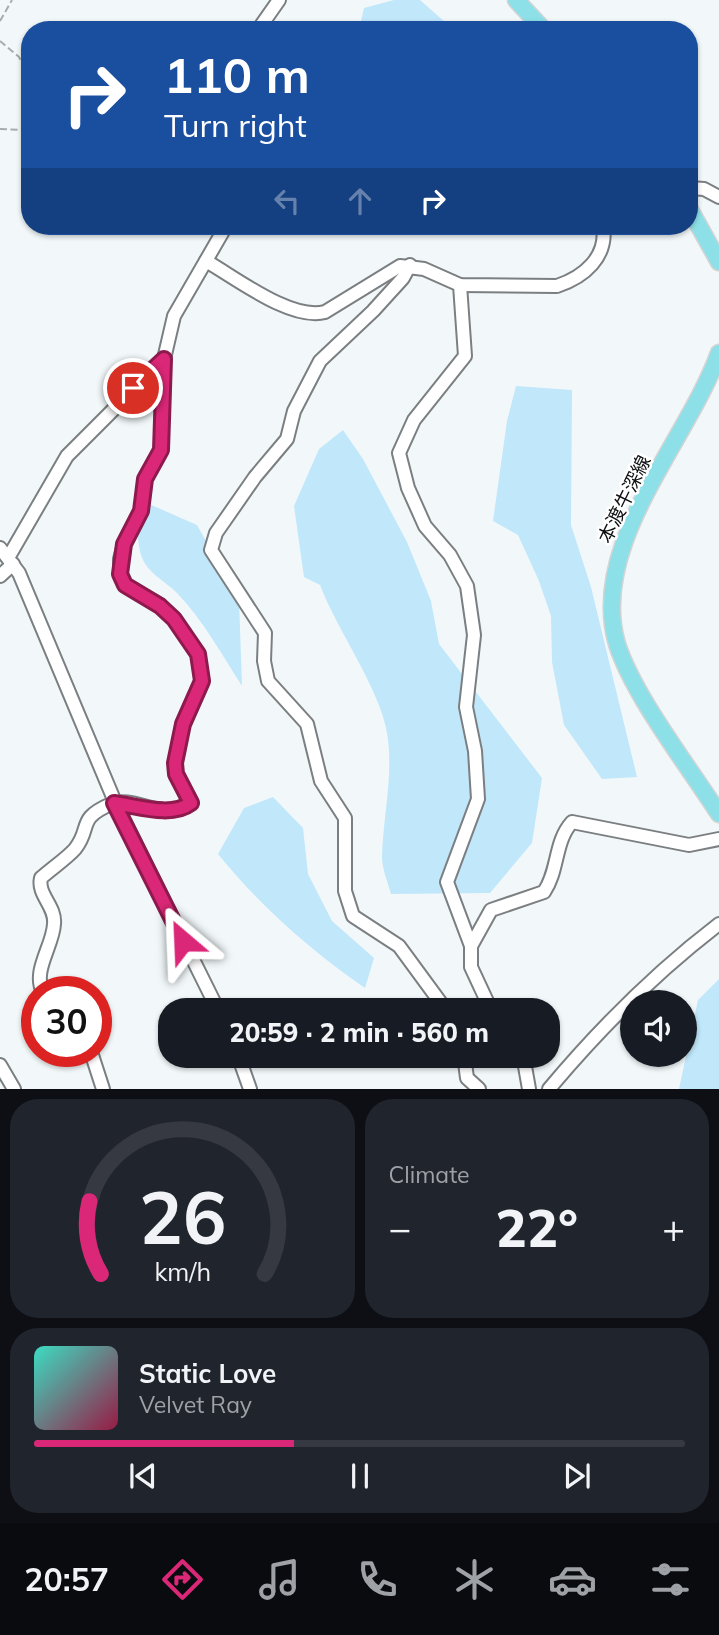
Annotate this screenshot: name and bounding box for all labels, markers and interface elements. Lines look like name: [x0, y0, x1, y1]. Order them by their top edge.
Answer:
text: 110 m: [164, 44, 310, 105]
icon: right: [49, 49, 140, 140]
text: Turn right: [164, 105, 307, 145]
icon: left: [268, 182, 306, 220]
icon: ahead: [341, 182, 379, 220]
icon: right: [414, 182, 452, 220]
pin: [103, 358, 163, 418]
icon: arrive: [114, 369, 152, 407]
street label: 本渡牛深線: [592, 451, 656, 547]
position arrow: [146, 904, 220, 978]
speed limit sign: 30: [21, 976, 112, 1067]
map controls: [620, 990, 697, 1067]
button: sound: [620, 990, 697, 1067]
text: 20:59 · 2 min · 560 m: [229, 1016, 489, 1049]
text: Climate: [389, 1160, 470, 1189]
text: 26: [139, 1172, 226, 1263]
text: 22°: [496, 1195, 578, 1260]
text: −: [389, 1204, 411, 1252]
text: +: [662, 1204, 685, 1252]
text: km/h: [154, 1256, 211, 1287]
text: Static Love: [139, 1357, 276, 1390]
text: Velvet Ray: [139, 1390, 252, 1419]
icon: previous: [124, 1457, 162, 1495]
icon: pause: [341, 1457, 379, 1495]
icon: next: [558, 1457, 596, 1495]
icon: directions: [158, 1555, 207, 1604]
icon: music: [255, 1555, 304, 1604]
icon: phone: [353, 1555, 402, 1604]
icon: climate: [450, 1555, 499, 1604]
icon: car: [548, 1555, 597, 1604]
icon: filters: [646, 1555, 695, 1604]
text: 20:57: [24, 1559, 109, 1599]

